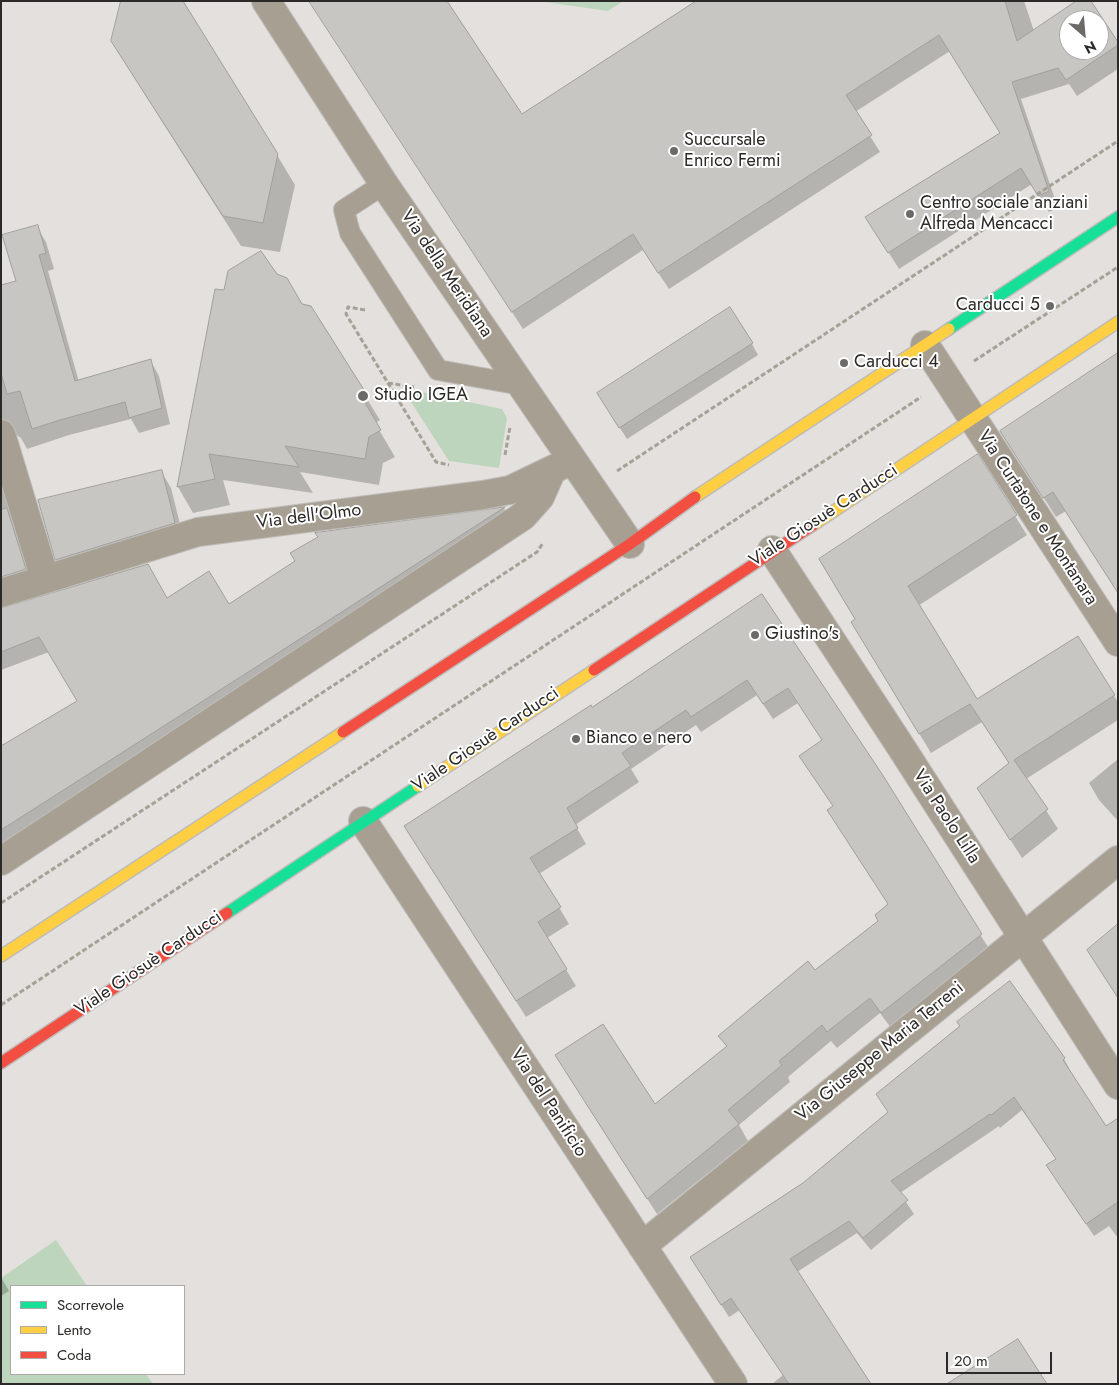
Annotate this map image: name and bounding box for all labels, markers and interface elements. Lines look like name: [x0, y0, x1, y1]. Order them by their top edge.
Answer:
north arrow: [1059, 10, 1109, 60]
text: N: [1081, 36, 1100, 59]
place label: Succursale Enrico Fermi: [684, 130, 781, 172]
marker: Succursale Enrico Fermi: [668, 145, 680, 157]
place label: Centro sociale anziani Alfreda Mencacci: [920, 193, 1088, 235]
street label: Via della Meridiana: [395, 206, 497, 342]
marker: Centro sociale anziani Alfreda Mencacci: [904, 208, 916, 220]
place label: Carducci 5: [956, 295, 1040, 317]
marker: Carducci 5: [1044, 300, 1056, 312]
place label: Carducci 4: [854, 352, 939, 374]
marker: Carducci 4: [838, 357, 850, 369]
place label: Studio IGEA: [374, 385, 468, 407]
marker: Studio IGEA: [356, 389, 370, 403]
street label: Via Curtatone e Montanara: [972, 426, 1102, 610]
street label: Viale Giosuè Carducci: [746, 460, 902, 572]
street label: Via dell'Olmo: [255, 500, 363, 534]
place label: Giustino's: [765, 624, 839, 646]
marker: Giustino's: [749, 629, 761, 641]
street label: Viale Giosuè Carducci: [408, 683, 564, 797]
place label: Bianco e nero: [586, 728, 692, 750]
marker: Bianco e nero: [570, 733, 582, 745]
street label: Via Paolo Lilla: [908, 766, 984, 868]
street label: Viale Giosuè Carducci: [71, 907, 227, 1021]
street label: Via Giuseppe Maria Terreni: [792, 978, 968, 1126]
street label: Via del Panificio: [505, 1045, 591, 1161]
legend: [10, 1285, 185, 1375]
text: Scorrevole: [57, 1294, 124, 1316]
text: Lento: [57, 1319, 91, 1341]
scale bar: [949, 1342, 1055, 1374]
text: Coda: [57, 1344, 91, 1366]
text: 20 m: [954, 1350, 988, 1372]

